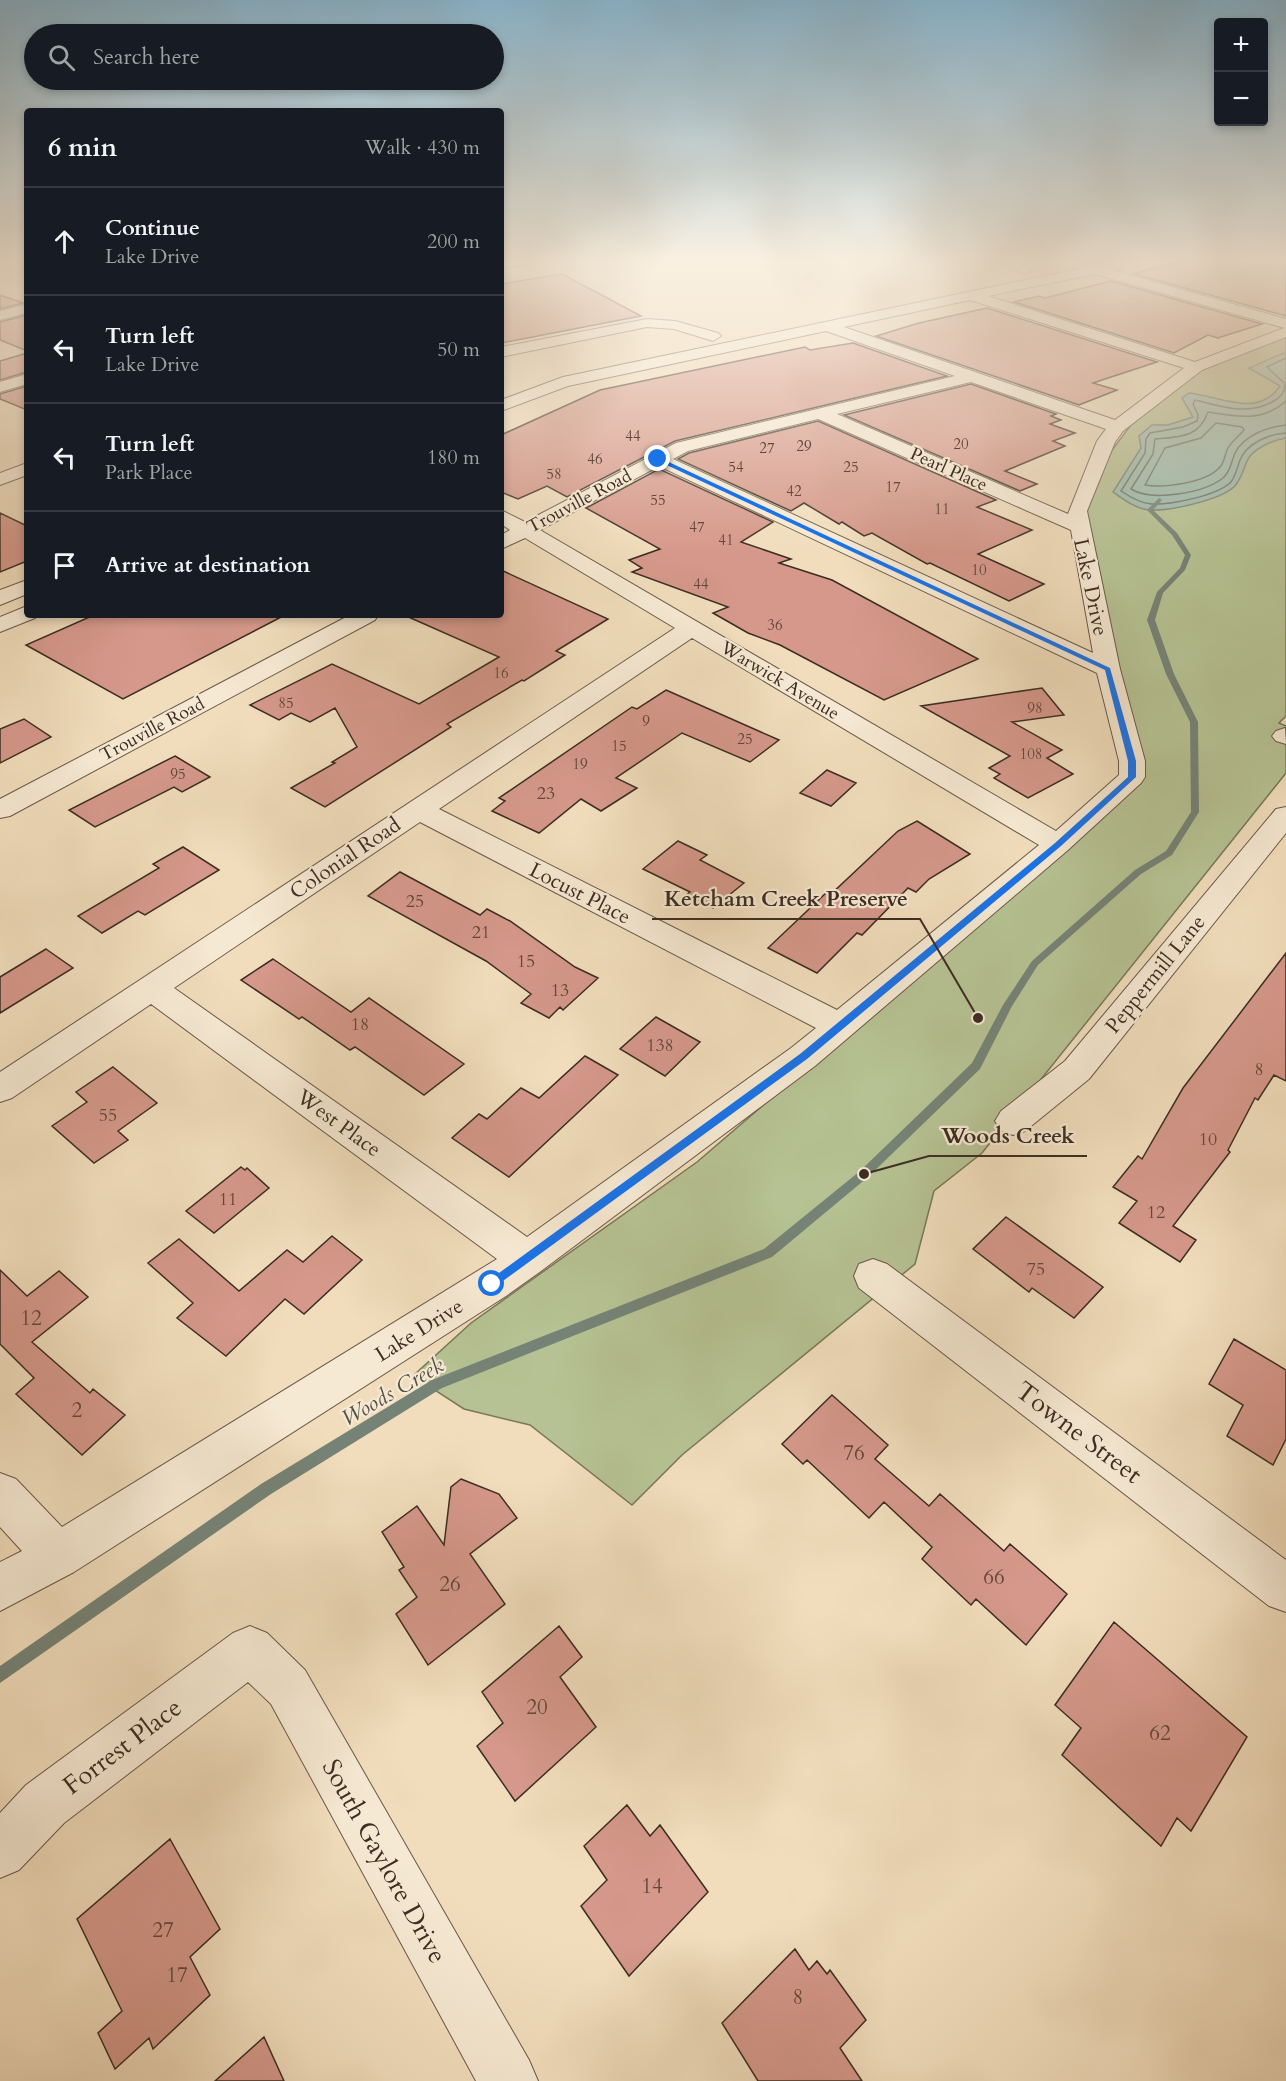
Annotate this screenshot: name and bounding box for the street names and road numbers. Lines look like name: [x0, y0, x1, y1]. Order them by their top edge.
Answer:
street label: Pearl Place: [906, 441, 991, 498]
street label: Trouville Road: [522, 463, 636, 540]
street label: Lake Drive: [1066, 536, 1115, 639]
street label: Warwick Avenue: [715, 634, 844, 726]
street label: Trouville Road: [95, 691, 209, 768]
street label: Colonial Road: [284, 811, 407, 906]
street label: Locust Place: [524, 855, 636, 931]
street label: Peppermill Lane: [1099, 909, 1212, 1040]
street label: West Place: [290, 1082, 387, 1164]
street label: Lake Drive: [370, 1292, 469, 1369]
street label: Towne Street: [1008, 1373, 1149, 1492]
street label: Forrest Place: [56, 1690, 189, 1803]
street label: South Gaylore Drive: [314, 1753, 455, 1970]

